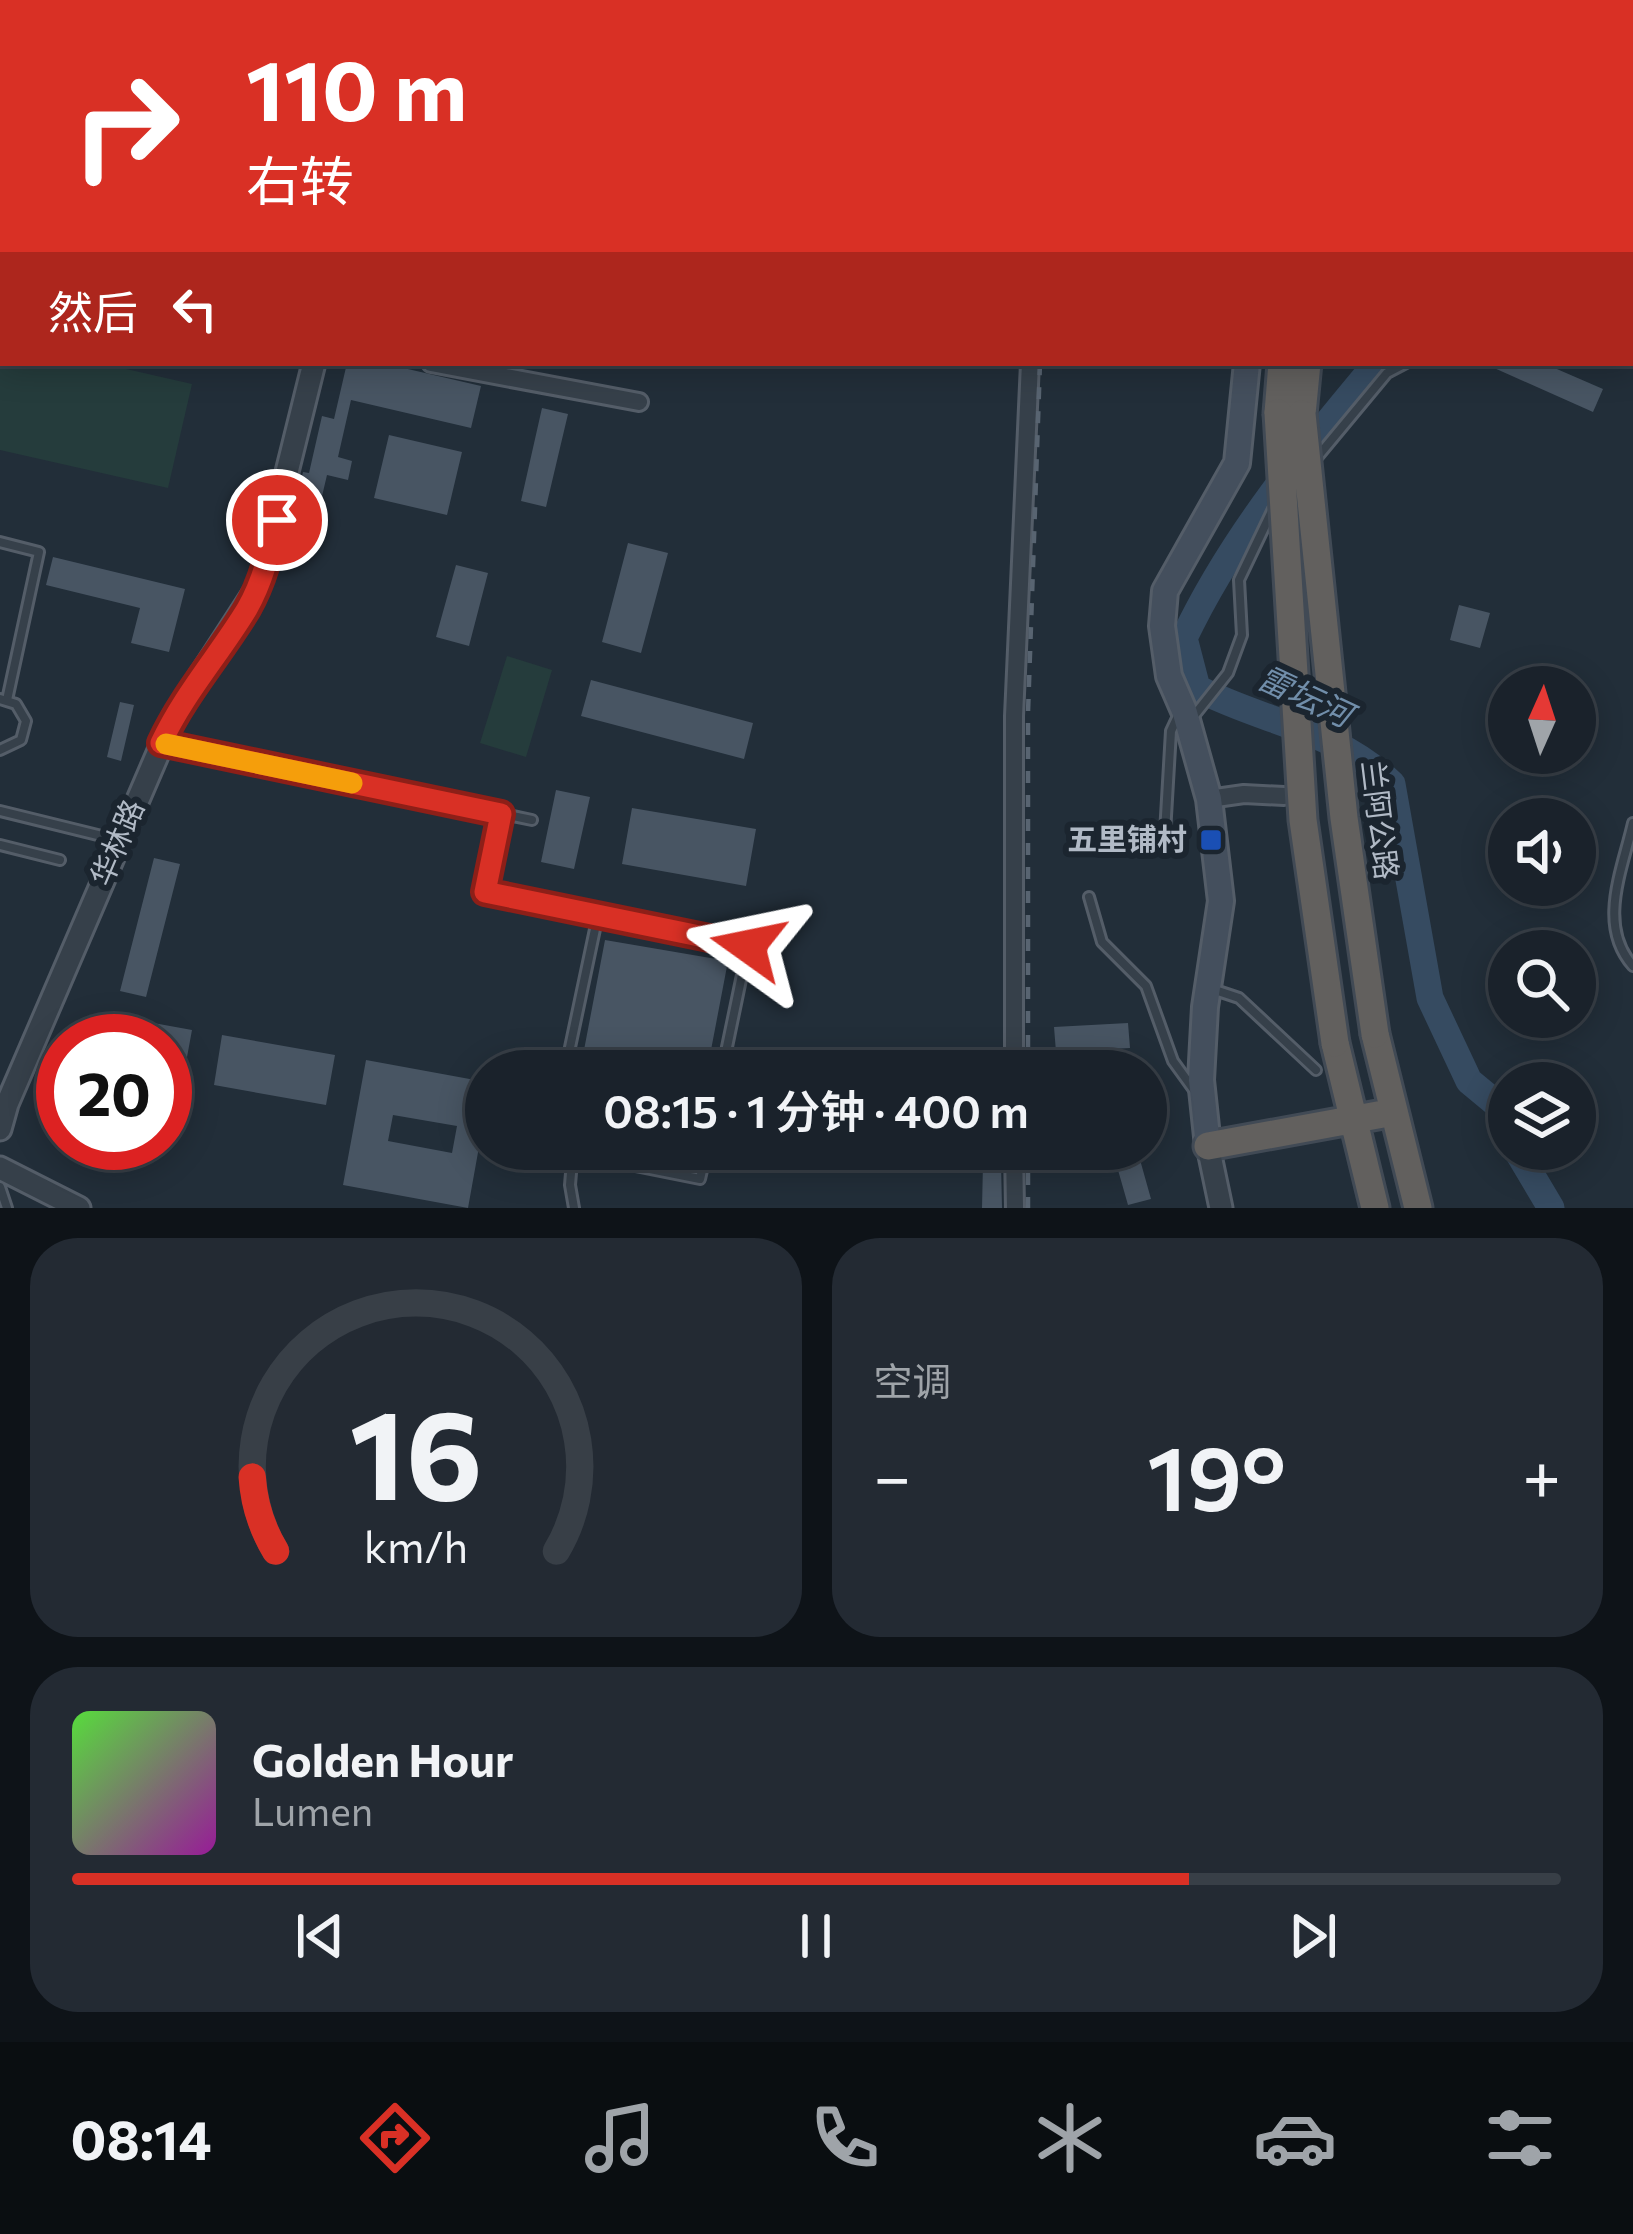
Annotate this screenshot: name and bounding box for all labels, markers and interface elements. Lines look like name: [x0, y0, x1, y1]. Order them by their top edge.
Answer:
text: 110 m: [246, 36, 467, 138]
icon: right: [48, 48, 204, 204]
text: 右转: [246, 146, 354, 212]
icon: left: [162, 276, 228, 342]
text: 然后: [48, 283, 138, 338]
pin: [226, 469, 328, 571]
icon: arrive: [244, 487, 310, 553]
water label: 雷坛河: [1252, 655, 1365, 737]
north arrow: [1488, 666, 1596, 774]
map controls: [1488, 666, 1596, 1170]
street label: 兰阿公路: [1356, 758, 1407, 882]
street label: 华林路: [81, 793, 150, 891]
button: sound: [1488, 798, 1596, 906]
place label: 五里铺村: [1067, 819, 1187, 856]
marker: 五里铺村: [1198, 827, 1224, 853]
position arrow: [685, 883, 811, 1009]
button: search: [1488, 930, 1596, 1038]
speed limit sign: 20: [36, 1014, 192, 1170]
button: layers: [1488, 1062, 1596, 1170]
text: 08:15 · 1 分钟 · 400 m: [603, 1082, 1029, 1137]
text: 空调: [874, 1356, 952, 1404]
text: 16: [349, 1373, 482, 1526]
text: 19°: [1147, 1419, 1286, 1530]
text: −: [874, 1434, 911, 1515]
text: +: [1522, 1434, 1561, 1515]
text: km/h: [364, 1518, 468, 1571]
text: Golden Hour: [252, 1731, 513, 1786]
text: Lumen: [252, 1786, 373, 1834]
icon: previous: [287, 1903, 353, 1969]
icon: pause: [783, 1903, 849, 1969]
icon: next: [1280, 1903, 1346, 1969]
icon: directions: [353, 2096, 437, 2180]
icon: music: [578, 2096, 662, 2180]
icon: phone: [803, 2096, 887, 2180]
icon: climate: [1028, 2096, 1112, 2180]
icon: car: [1253, 2096, 1337, 2180]
icon: filters: [1478, 2096, 1562, 2180]
text: 08:14: [71, 2105, 212, 2171]

